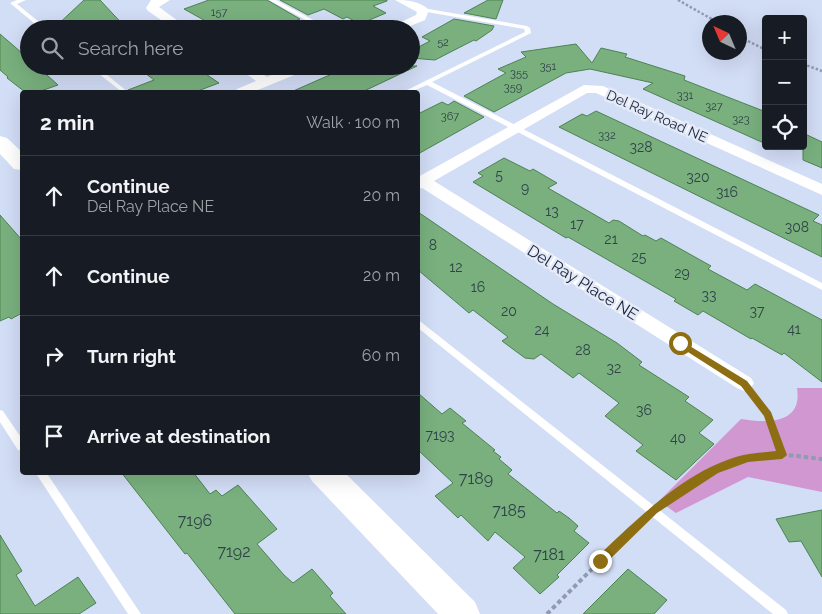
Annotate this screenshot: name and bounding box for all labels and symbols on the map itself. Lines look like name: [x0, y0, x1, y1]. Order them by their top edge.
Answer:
house number: 157: [211, 6, 227, 19]
north arrow: [702, 15, 747, 60]
house number: 52: [437, 36, 449, 49]
house number: 351: [540, 60, 557, 73]
house number: 355: [510, 67, 528, 80]
house number: 359: [504, 81, 522, 94]
street label: Del Ray Road NE: [604, 87, 710, 145]
house number: 331: [677, 89, 694, 102]
house number: 327: [705, 100, 723, 113]
house number: 367: [441, 110, 459, 123]
house number: 323: [732, 113, 750, 126]
house number: 332: [598, 129, 616, 142]
house number: 328: [629, 139, 653, 155]
house number: 5: [495, 167, 503, 183]
house number: 320: [686, 169, 710, 185]
house number: 9: [521, 180, 529, 196]
house number: 316: [716, 184, 738, 200]
house number: 13: [545, 203, 559, 219]
house number: 17: [570, 216, 584, 232]
house number: 308: [785, 219, 809, 235]
house number: 21: [604, 231, 618, 247]
house number: 8: [429, 237, 437, 253]
street label: Del Ray Place NE: [524, 241, 642, 324]
house number: 25: [632, 249, 647, 265]
house number: 12: [449, 259, 463, 275]
house number: 29: [674, 265, 690, 281]
house number: 16: [471, 279, 485, 295]
house number: 33: [702, 287, 716, 303]
house number: 20: [501, 303, 517, 319]
house number: 37: [750, 303, 765, 319]
house number: 41: [787, 321, 801, 337]
house number: 24: [535, 322, 550, 338]
route start: [669, 332, 692, 355]
house number: 28: [575, 342, 591, 358]
house number: 32: [607, 360, 621, 376]
house number: 36: [636, 402, 652, 418]
house number: 7193: [425, 427, 455, 443]
house number: 40: [670, 430, 686, 446]
house number: 7189: [459, 469, 493, 488]
house number: 7185: [492, 501, 526, 520]
house number: 7196: [178, 511, 212, 530]
house number: 7192: [217, 542, 251, 561]
house number: 7181: [533, 545, 565, 564]
route end: [589, 550, 612, 573]

